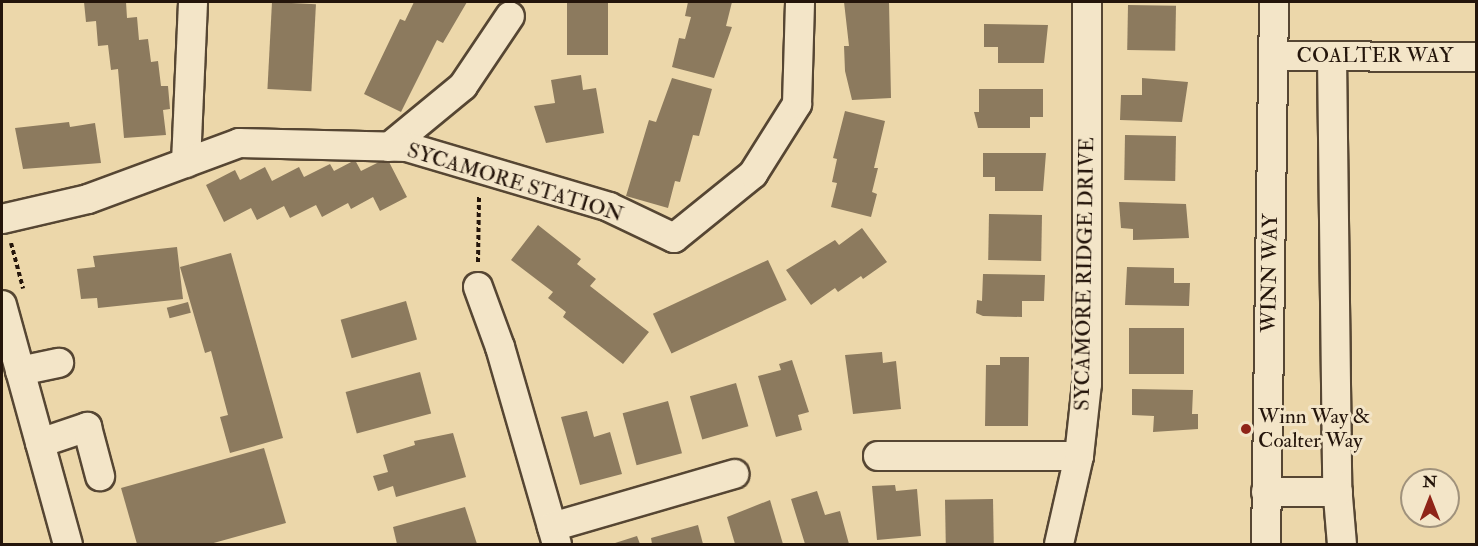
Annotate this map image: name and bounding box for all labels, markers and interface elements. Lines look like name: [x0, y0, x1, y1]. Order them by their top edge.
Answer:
street label: COALTER WAY: [1297, 43, 1453, 69]
street label: SYCAMORE RIDGE DRIVE: [1070, 137, 1100, 411]
street label: SYCAMORE STATION: [404, 138, 626, 228]
street label: WINN WAY: [1256, 213, 1284, 333]
place label: Winn Way & Coalter Way: [1258, 404, 1370, 454]
marker: Winn Way & Coalter Way: [1239, 422, 1253, 436]
north arrow: [1400, 468, 1460, 528]
text: N: [1423, 472, 1437, 492]

